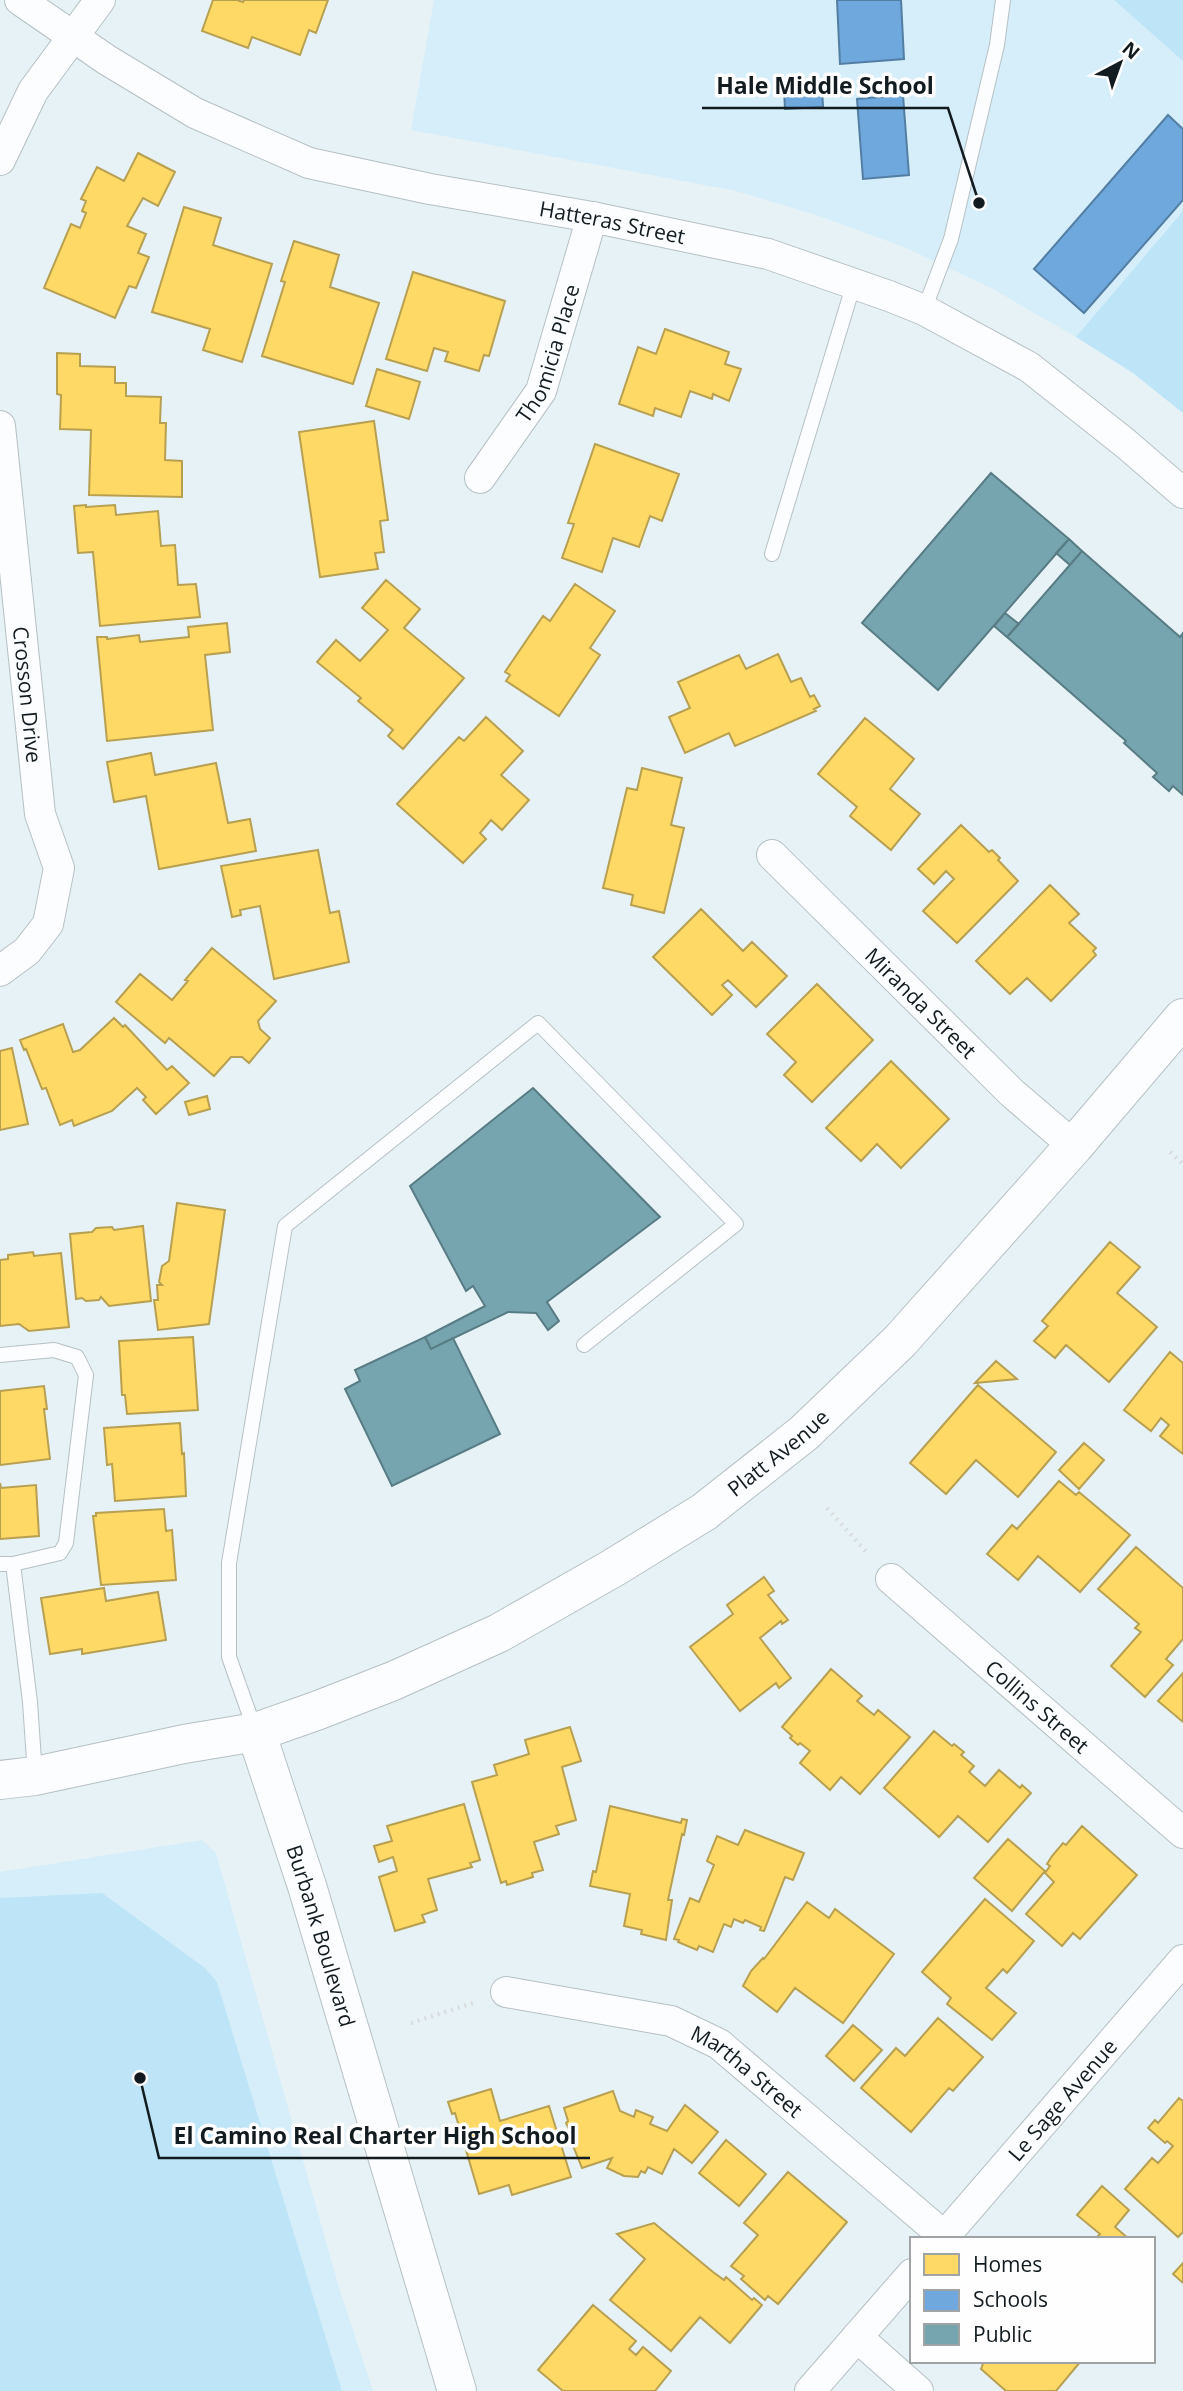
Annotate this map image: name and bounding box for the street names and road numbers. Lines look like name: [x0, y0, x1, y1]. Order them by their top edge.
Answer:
street label: Hatteras Street: [537, 194, 688, 250]
street label: Thomicia Place: [509, 281, 586, 428]
street label: Crosson Drive: [7, 625, 49, 764]
street label: Miranda Street: [859, 942, 983, 1064]
street label: Platt Avenue: [721, 1403, 835, 1502]
street label: Collins Street: [980, 1653, 1095, 1759]
street label: Burbank Boulevard: [280, 1841, 362, 2030]
street label: Martha Street: [686, 2019, 809, 2123]
street label: Le Sage Avenue: [1002, 2033, 1123, 2167]

